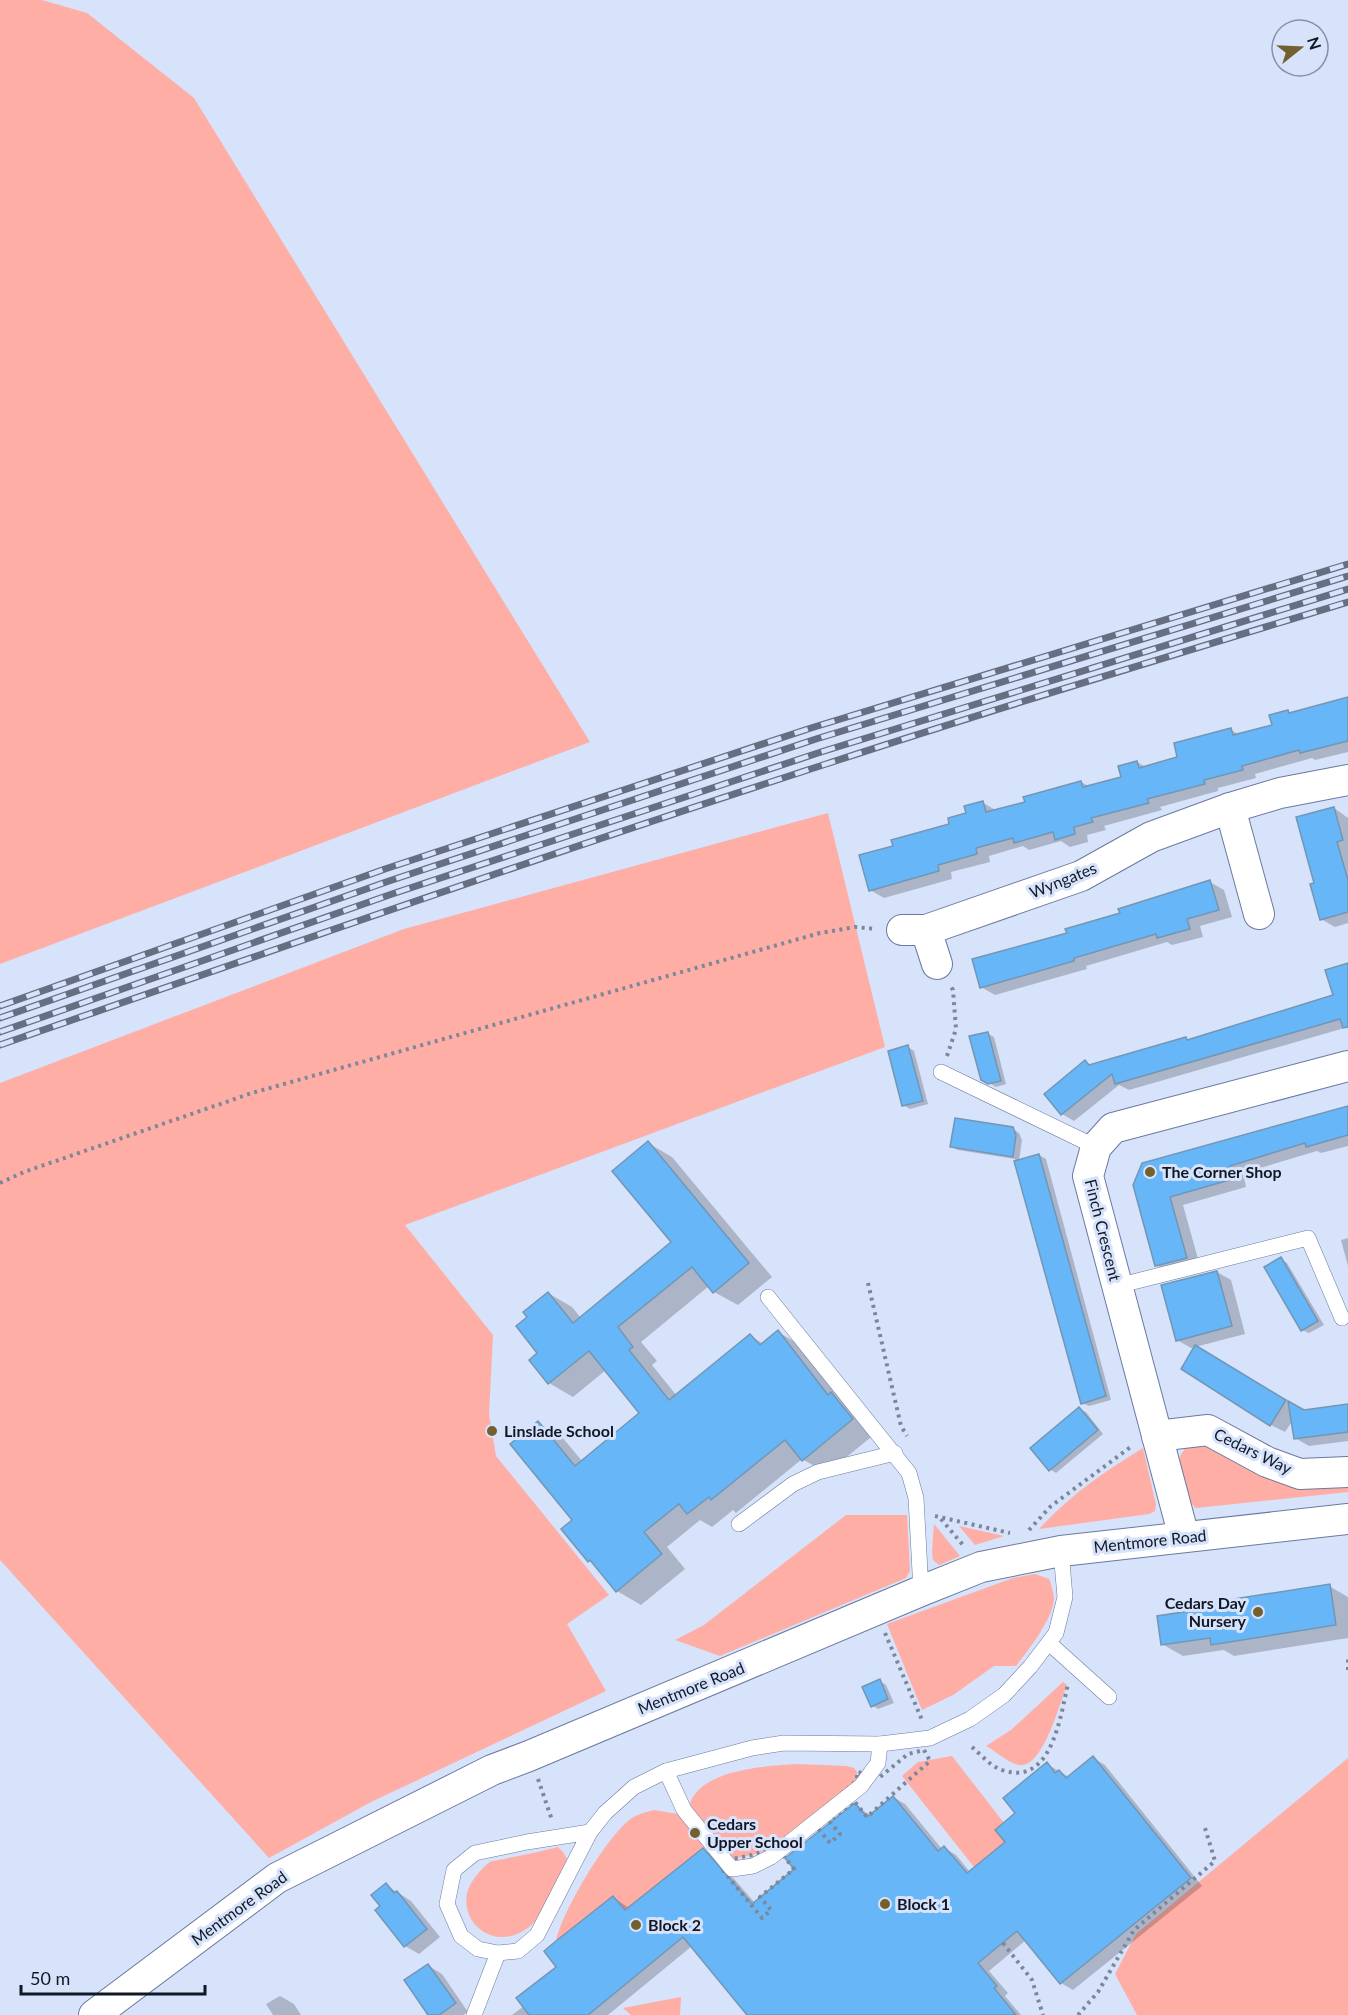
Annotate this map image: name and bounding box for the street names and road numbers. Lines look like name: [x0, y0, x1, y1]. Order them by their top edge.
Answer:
street label: Wyngates: [1026, 857, 1099, 902]
street label: Finch Crescent: [1082, 1177, 1125, 1283]
street label: Cedars Way: [1211, 1424, 1296, 1478]
street label: Mentmore Road: [1093, 1525, 1207, 1556]
street label: Mentmore Road: [635, 1657, 747, 1718]
street label: Mentmore Road: [187, 1867, 290, 1949]

